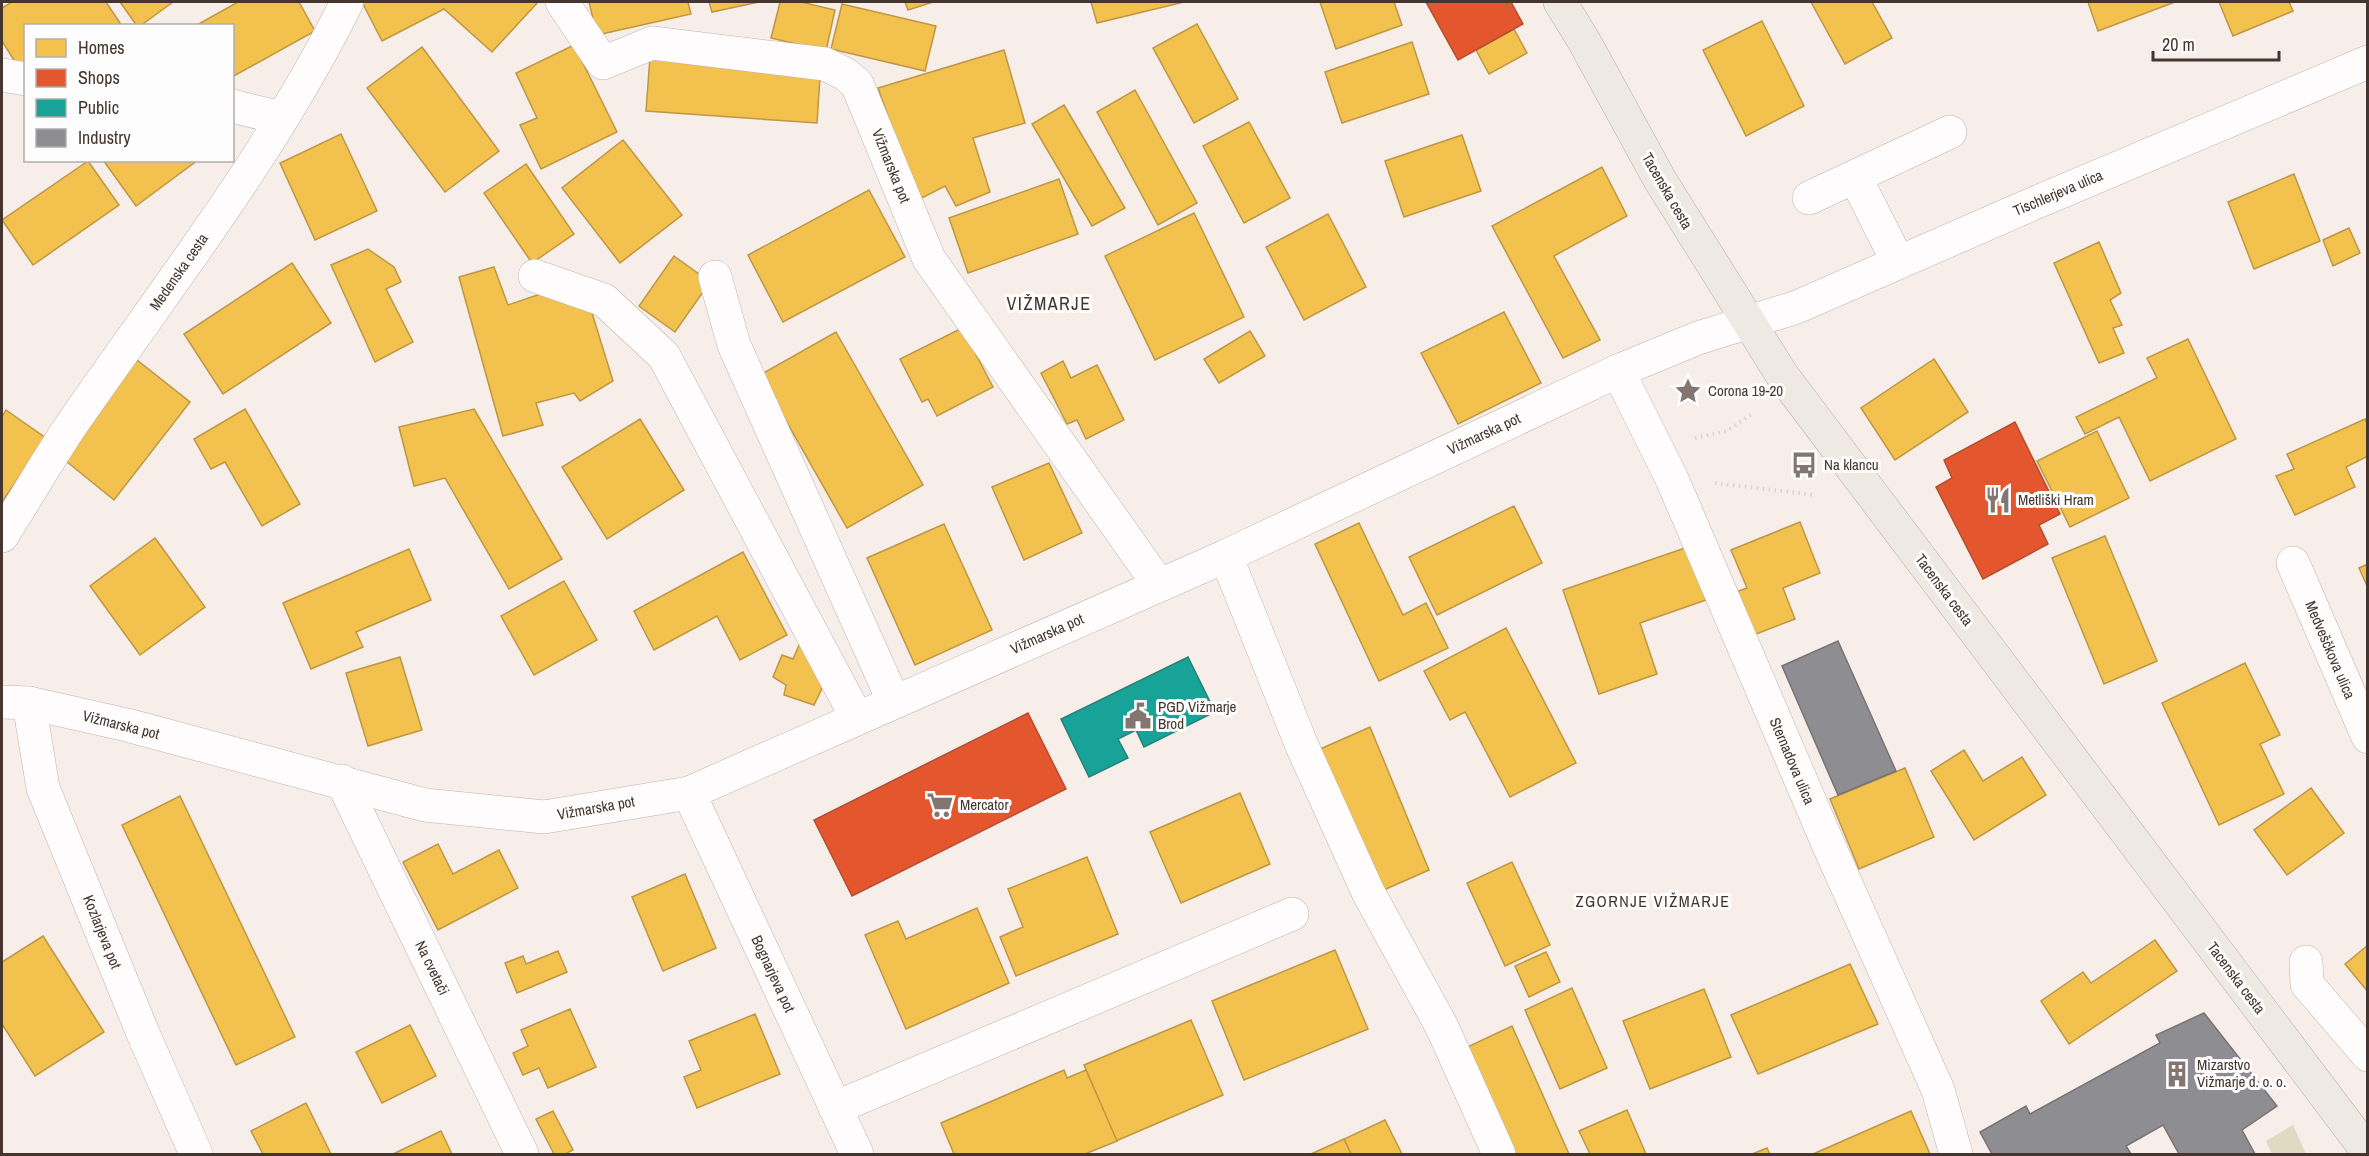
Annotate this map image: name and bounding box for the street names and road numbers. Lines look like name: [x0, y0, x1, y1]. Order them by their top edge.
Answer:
street label: Vižmarska pot: [867, 126, 916, 207]
street label: Tacenska cesta: [1637, 149, 1698, 233]
street label: Tischlerjeva ulica: [2010, 164, 2106, 221]
street label: Medenska cesta: [144, 229, 213, 314]
street label: Vižmarska pot: [1444, 407, 1524, 460]
street label: Tacenska cesta: [1910, 549, 1978, 630]
street label: Medveščkova ulica: [2300, 598, 2361, 702]
street label: Vižmarska pot: [1007, 608, 1087, 659]
street label: Vižmarska pot: [81, 705, 162, 744]
street label: Sternadova ulica: [1765, 714, 1820, 808]
street label: Vižmarska pot: [555, 790, 637, 825]
street label: Kozlarjeva pot: [78, 892, 127, 972]
street label: Bognarjeva pot: [746, 932, 801, 1016]
street label: Na cvetači: [410, 937, 455, 999]
street label: Tacenska cesta: [2202, 937, 2270, 1018]

